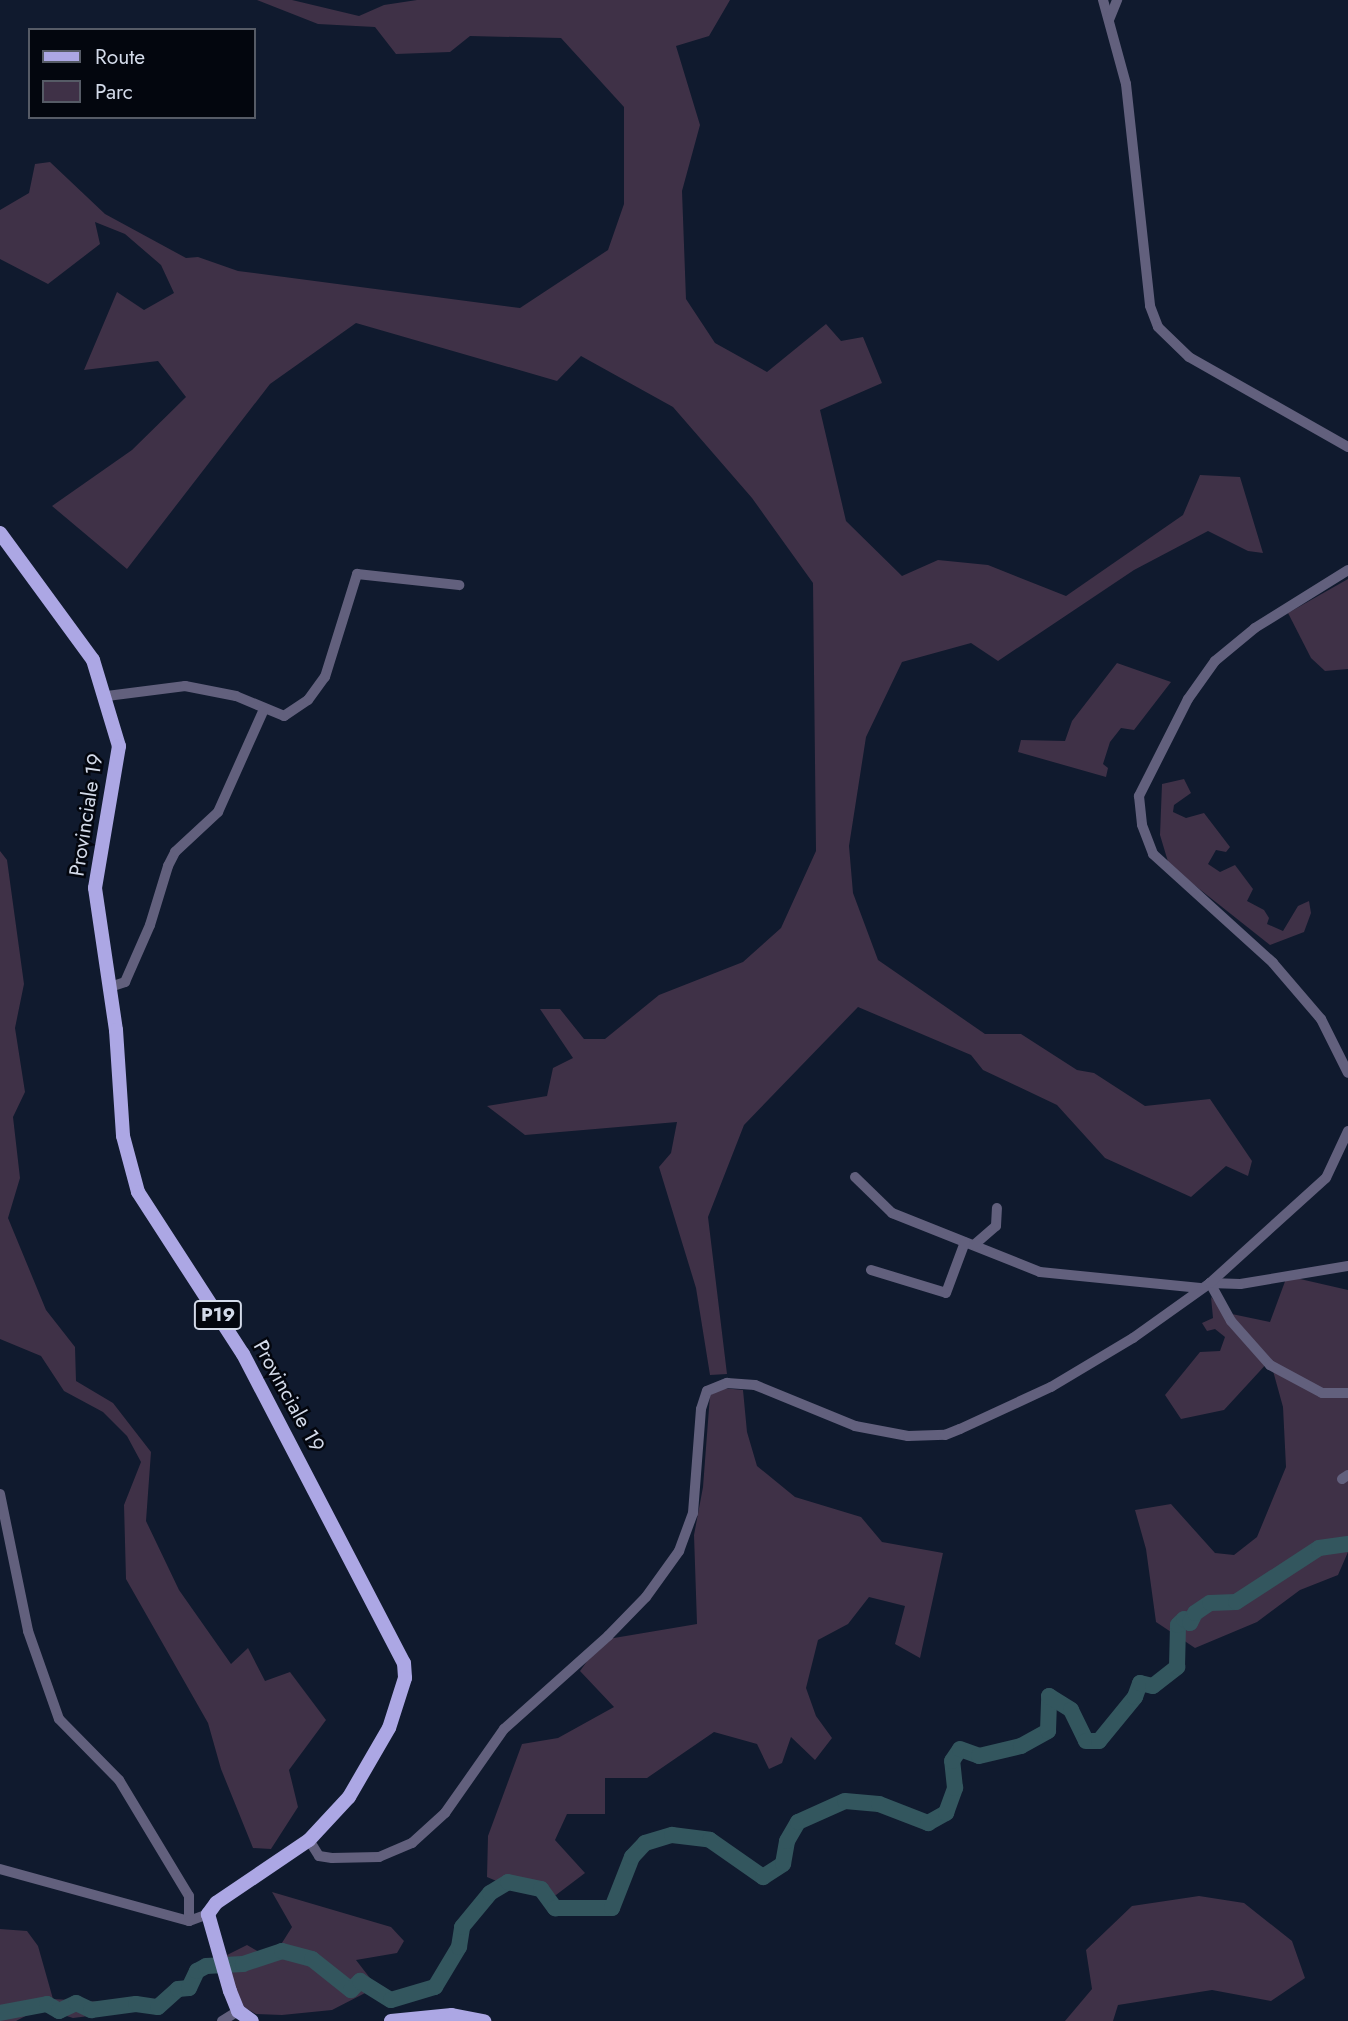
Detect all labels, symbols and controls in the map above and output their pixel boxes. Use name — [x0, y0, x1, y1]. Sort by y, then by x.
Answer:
legend — [28, 28, 256, 119]
text: Route — [95, 42, 145, 72]
text: Parc — [95, 77, 133, 107]
street label: Provinciale 19 — [64, 752, 108, 878]
road number: P19 — [194, 1300, 242, 1330]
street label: Provinciale 19 — [248, 1336, 330, 1456]

